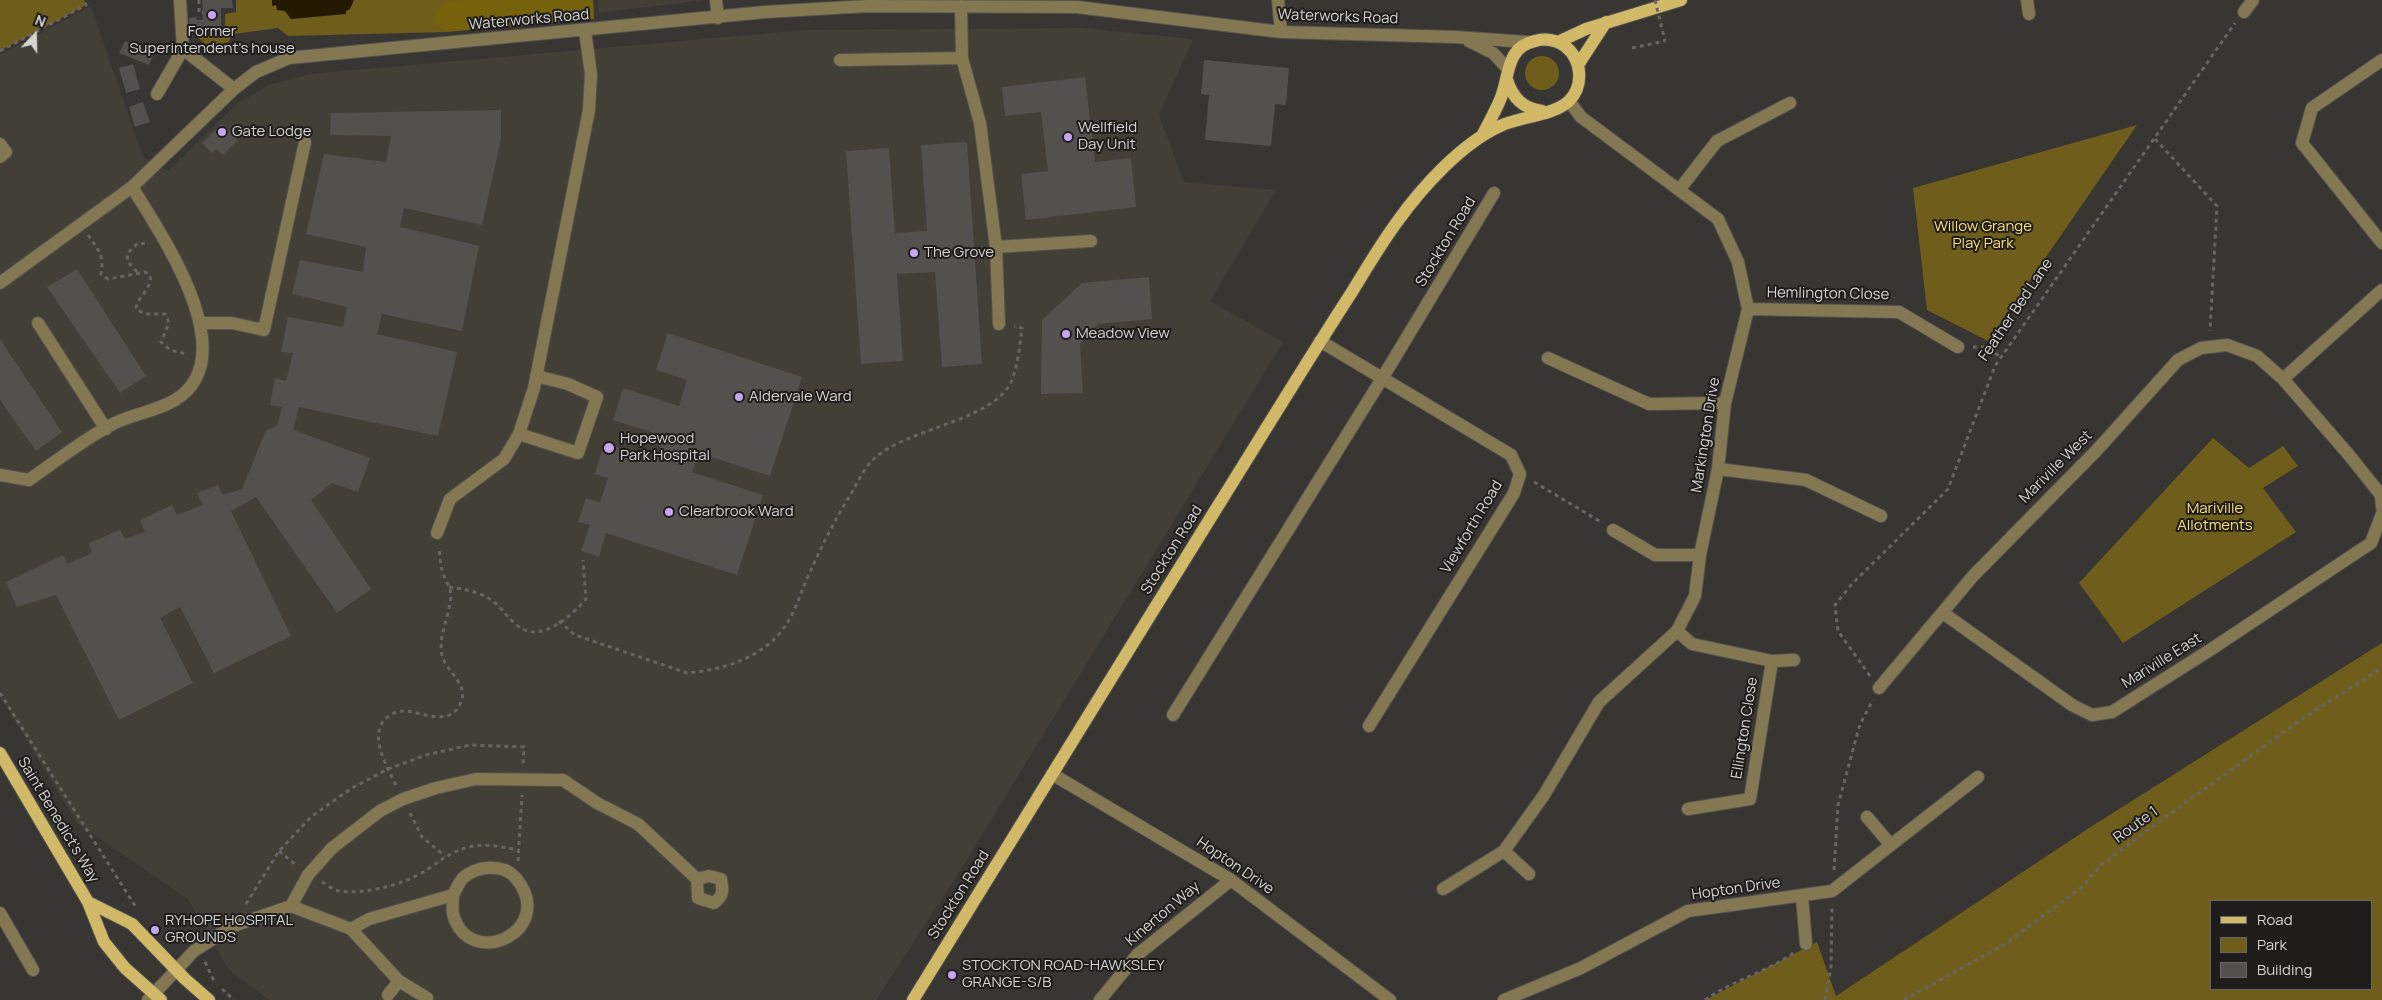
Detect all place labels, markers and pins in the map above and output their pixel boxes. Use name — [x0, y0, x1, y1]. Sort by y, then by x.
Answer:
marker: Former Superintendent's house — [206, 9, 218, 21]
place label: Former Superintendent's house — [129, 23, 295, 58]
place label: Wellfield Day Unit — [1078, 119, 1137, 154]
place label: Gate Lodge — [232, 123, 311, 141]
marker: Gate Lodge — [216, 126, 228, 138]
marker: Wellfield Day Unit — [1062, 131, 1074, 143]
place label: The Grove — [924, 244, 994, 262]
marker: The Grove — [908, 247, 920, 259]
place label: Meadow View — [1076, 325, 1170, 343]
marker: Meadow View — [1060, 328, 1072, 340]
place label: Aldervale Ward — [749, 388, 852, 406]
marker: Aldervale Ward — [733, 391, 745, 403]
place label: Hopewood Park Hospital — [620, 430, 710, 465]
marker: Hopewood Park Hospital — [602, 441, 616, 455]
place label: Clearbrook Ward — [679, 503, 794, 521]
marker: Clearbrook Ward — [663, 506, 675, 518]
place label: RYHOPE HOSPITAL GROUNDS — [165, 912, 293, 947]
marker: RYHOPE HOSPITAL GROUNDS — [149, 924, 161, 936]
place label: STOCKTON ROAD-HAWKSLEY GRANGE-S/B — [962, 957, 1165, 992]
marker: STOCKTON ROAD-HAWKSLEY GRANGE-S/B — [946, 969, 958, 981]

